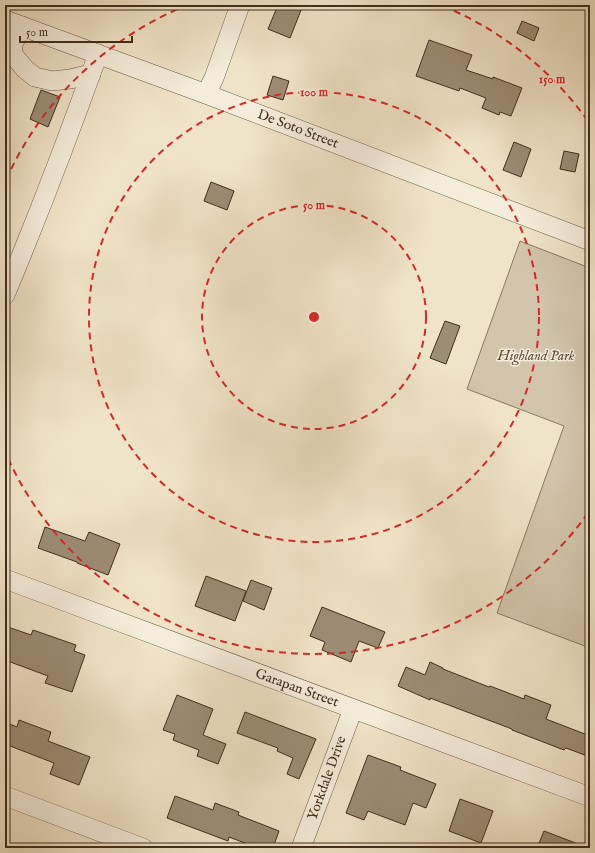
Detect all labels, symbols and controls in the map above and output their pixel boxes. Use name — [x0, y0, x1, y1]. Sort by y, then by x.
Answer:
scale bar — [20, 18, 132, 44]
text: 50 m — [26, 25, 48, 40]
text: 150 m — [539, 72, 566, 87]
text: 100 m — [300, 85, 329, 100]
street label: De Soto Street — [255, 105, 341, 153]
text: 50 m — [303, 198, 326, 213]
centre of rings — [307, 310, 321, 324]
park label: Highland Park — [497, 347, 575, 366]
street label: Garapan Street — [253, 665, 341, 711]
street label: Yorkdale Drive — [303, 733, 351, 822]

